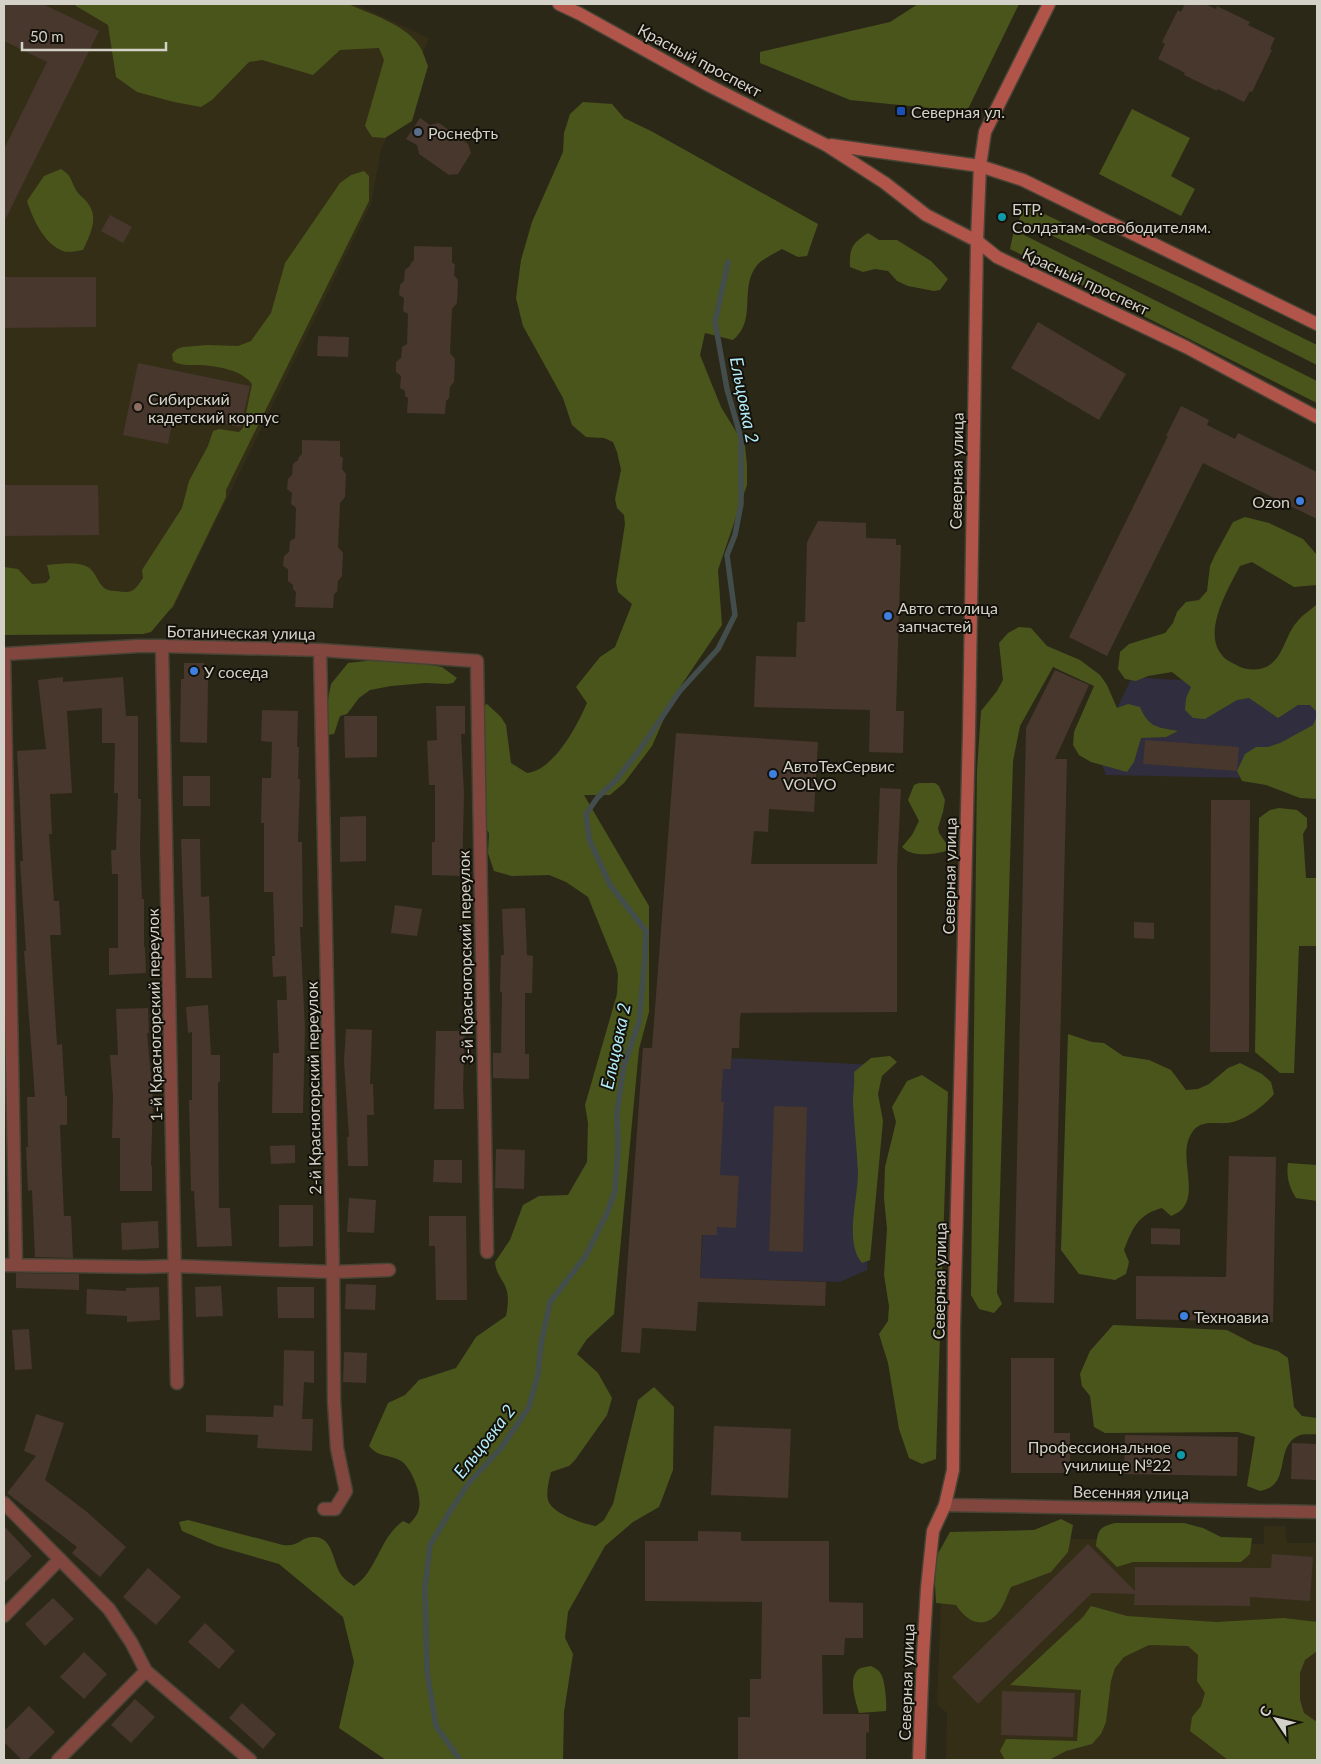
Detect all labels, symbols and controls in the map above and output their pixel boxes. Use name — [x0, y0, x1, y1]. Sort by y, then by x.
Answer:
street label: Красный проспект — [635, 19, 765, 101]
scale bar — [22, 20, 166, 52]
text: 50 m — [30, 27, 64, 45]
place label: Северная ул. — [911, 102, 1005, 121]
marker: Северная ул. — [895, 105, 907, 117]
place label: Роснефть — [428, 123, 498, 142]
marker: Роснефть — [412, 126, 424, 138]
place label: БТР. Солдатам-освободителям. — [1012, 199, 1211, 236]
marker: БТР. Солдатам-освободителям. — [996, 211, 1008, 223]
street label: Красный проспект — [1020, 243, 1152, 319]
water label: Ельцовка 2 — [726, 355, 764, 445]
place label: Сибирский кадетский корпус — [148, 389, 280, 426]
marker: Сибирский кадетский корпус — [132, 401, 144, 413]
street label: Северная улица — [945, 412, 967, 530]
place label: Ozon — [1252, 492, 1290, 511]
marker: Ozon — [1294, 495, 1306, 507]
place label: Авто столица запчастей — [898, 598, 998, 635]
marker: Авто столица запчастей — [882, 610, 894, 622]
street label: Ботаническая улица — [166, 621, 316, 643]
place label: У соседа — [204, 662, 268, 681]
marker: У соседа — [188, 665, 200, 677]
place label: АвтоТехСервис VOLVO — [783, 756, 895, 793]
marker: АвтоТехСервис VOLVO — [767, 768, 779, 780]
street label: Северная улица — [938, 817, 960, 935]
street label: 3-й Красногорский переулок — [454, 849, 476, 1064]
street label: 1-й Красногорский переулок — [143, 907, 165, 1122]
street label: 2-й Красногорский переулок — [302, 980, 324, 1195]
water label: Ельцовка 2 — [595, 1001, 635, 1091]
street label: Северная улица — [928, 1222, 950, 1340]
place label: Техноавиа — [1194, 1307, 1269, 1326]
marker: Техноавиа — [1178, 1310, 1190, 1322]
water label: Ельцовка 2 — [448, 1400, 520, 1482]
place label: Профессиональное училище №22 — [1028, 1437, 1171, 1474]
marker: Профессиональное училище №22 — [1175, 1449, 1187, 1461]
street label: Весенняя улица — [1073, 1481, 1189, 1503]
street label: Северная улица — [894, 1623, 918, 1741]
north arrow — [1251, 1694, 1301, 1744]
text: С — [1255, 1702, 1275, 1720]

